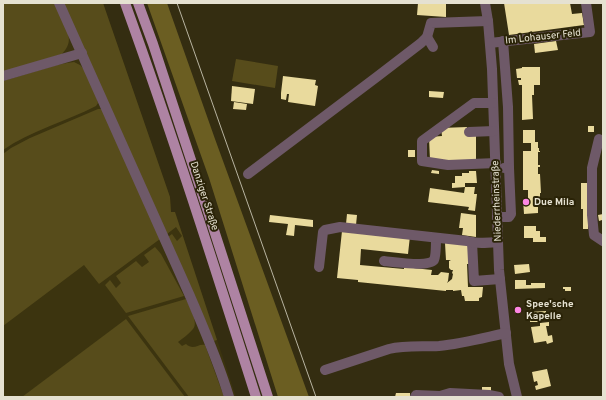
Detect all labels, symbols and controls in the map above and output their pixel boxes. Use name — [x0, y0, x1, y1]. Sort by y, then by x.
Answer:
street label: Im Lohauser Feld — [504, 27, 582, 47]
street label: Danziger Straße — [187, 160, 221, 232]
street label: Niederrheinstraße — [489, 160, 505, 242]
place label: Due Mila — [534, 196, 574, 209]
marker: Due Mila — [521, 197, 531, 207]
place label: Spee'sche Kapelle — [526, 298, 574, 323]
marker: Spee'sche Kapelle — [513, 305, 523, 315]

